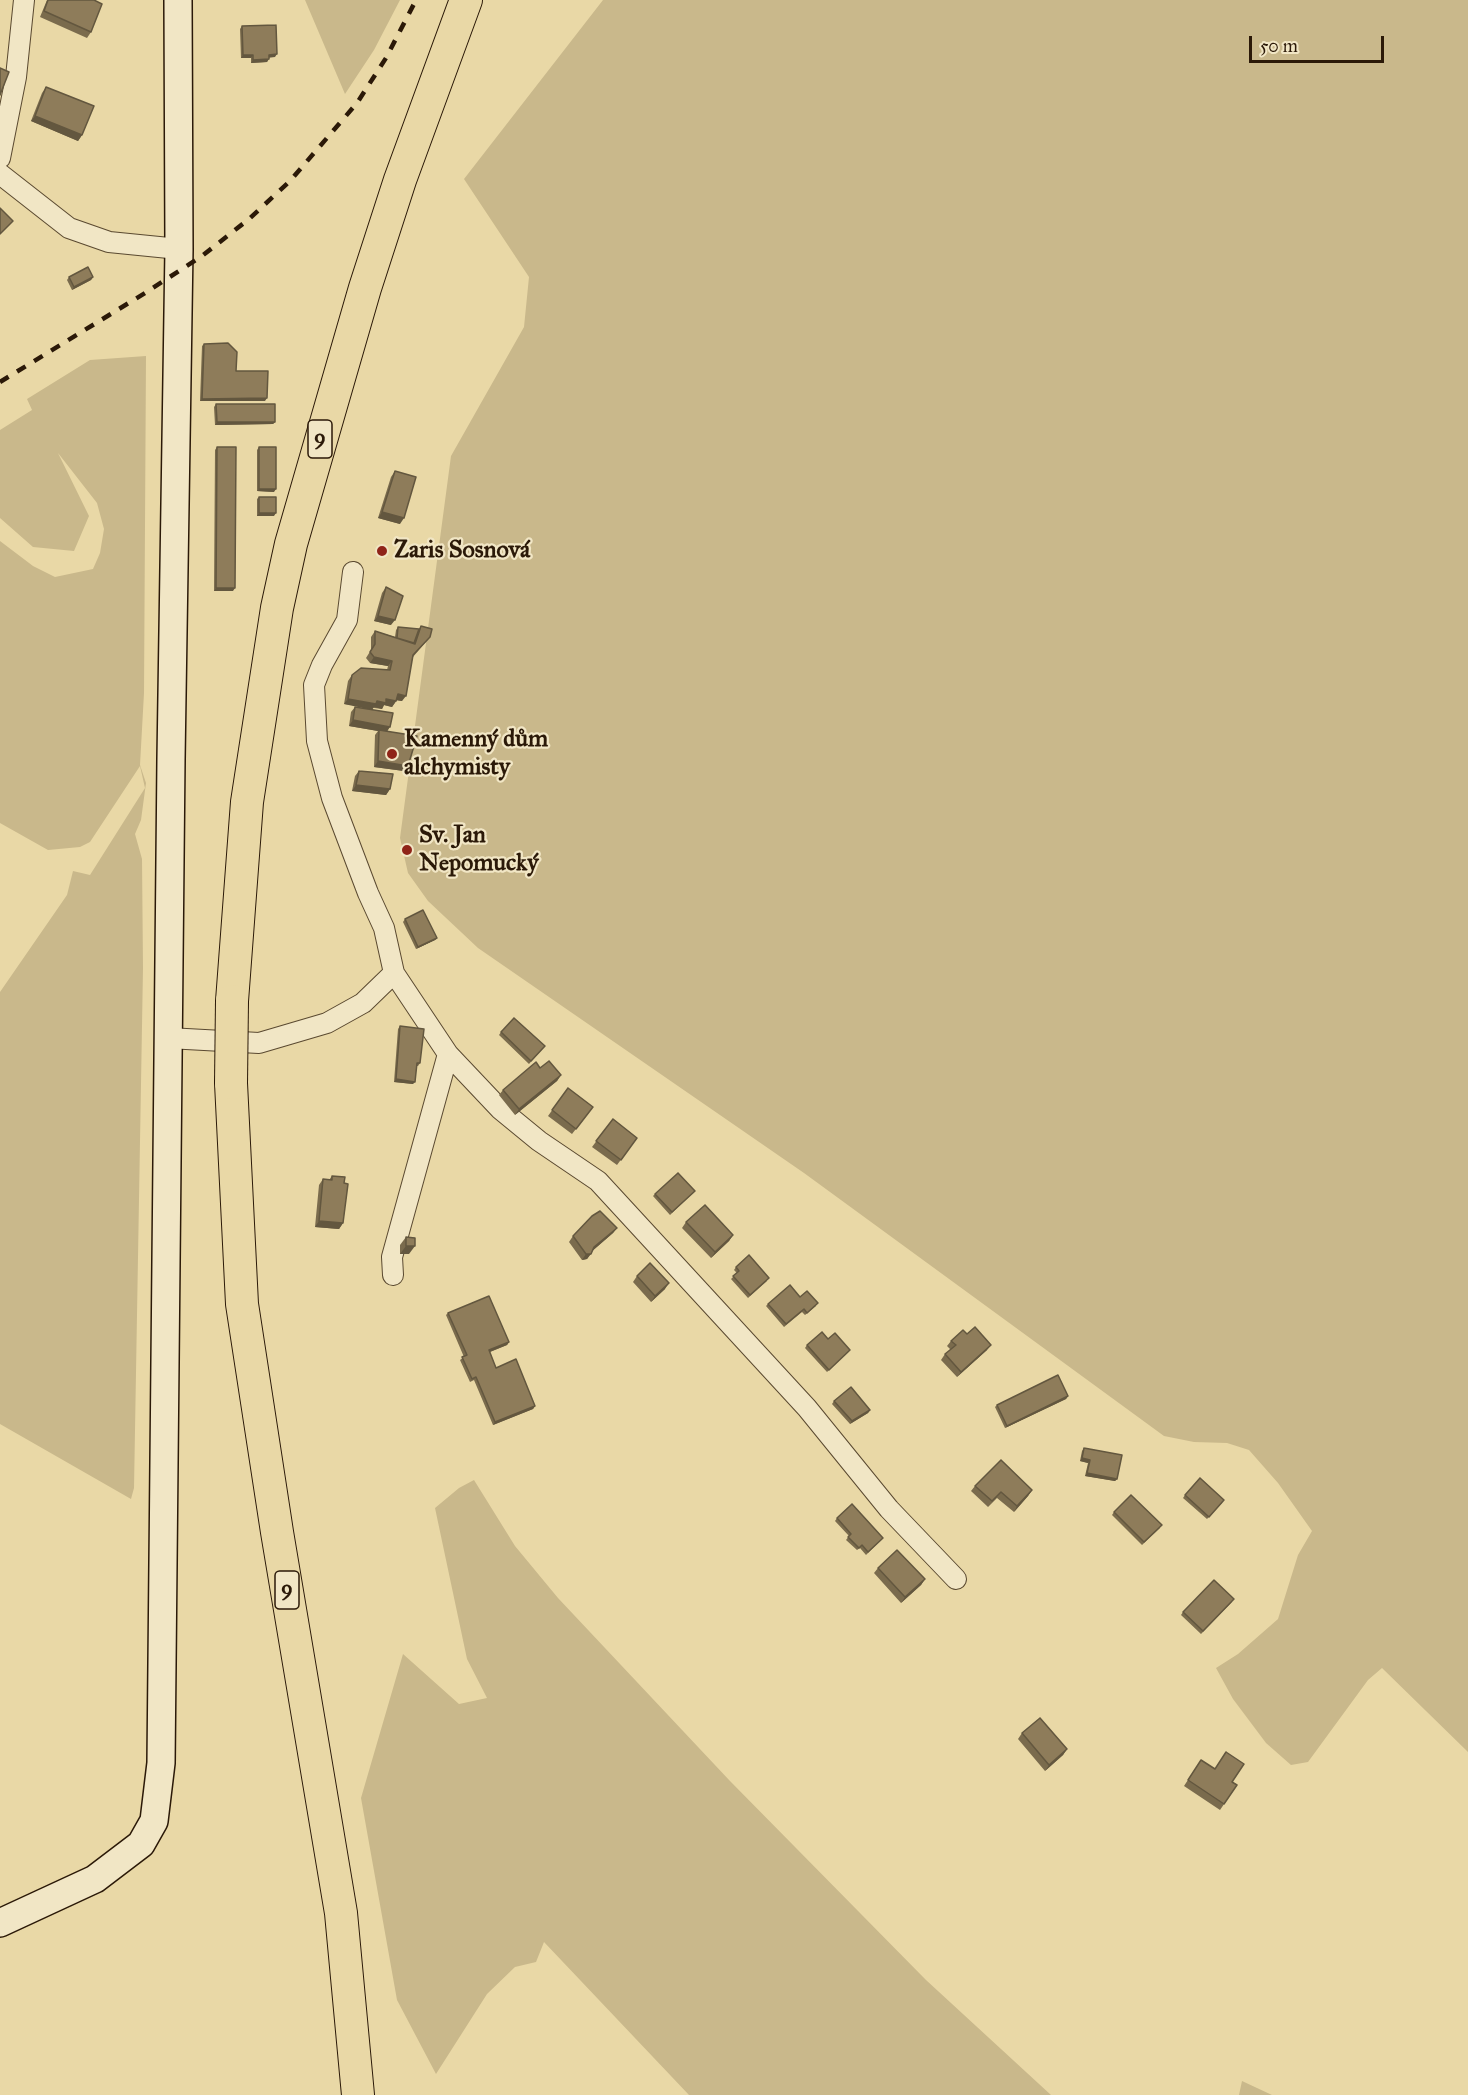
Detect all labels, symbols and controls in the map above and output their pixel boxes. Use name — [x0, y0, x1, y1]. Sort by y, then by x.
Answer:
scale bar — [1252, 24, 1387, 62]
text: 50 m — [1260, 35, 1298, 57]
road number: 9 — [308, 420, 332, 458]
place label: Zaris Sosnová — [394, 537, 530, 565]
marker: Zaris Sosnová — [375, 544, 389, 558]
place label: Kamenný dům alchymisty — [404, 726, 548, 782]
marker: Kamenný dům alchymisty — [385, 747, 399, 761]
place label: Sv. Jan Nepomucký — [419, 822, 538, 878]
marker: Sv. Jan Nepomucký — [400, 843, 414, 857]
road number: 9 — [275, 1571, 299, 1609]

